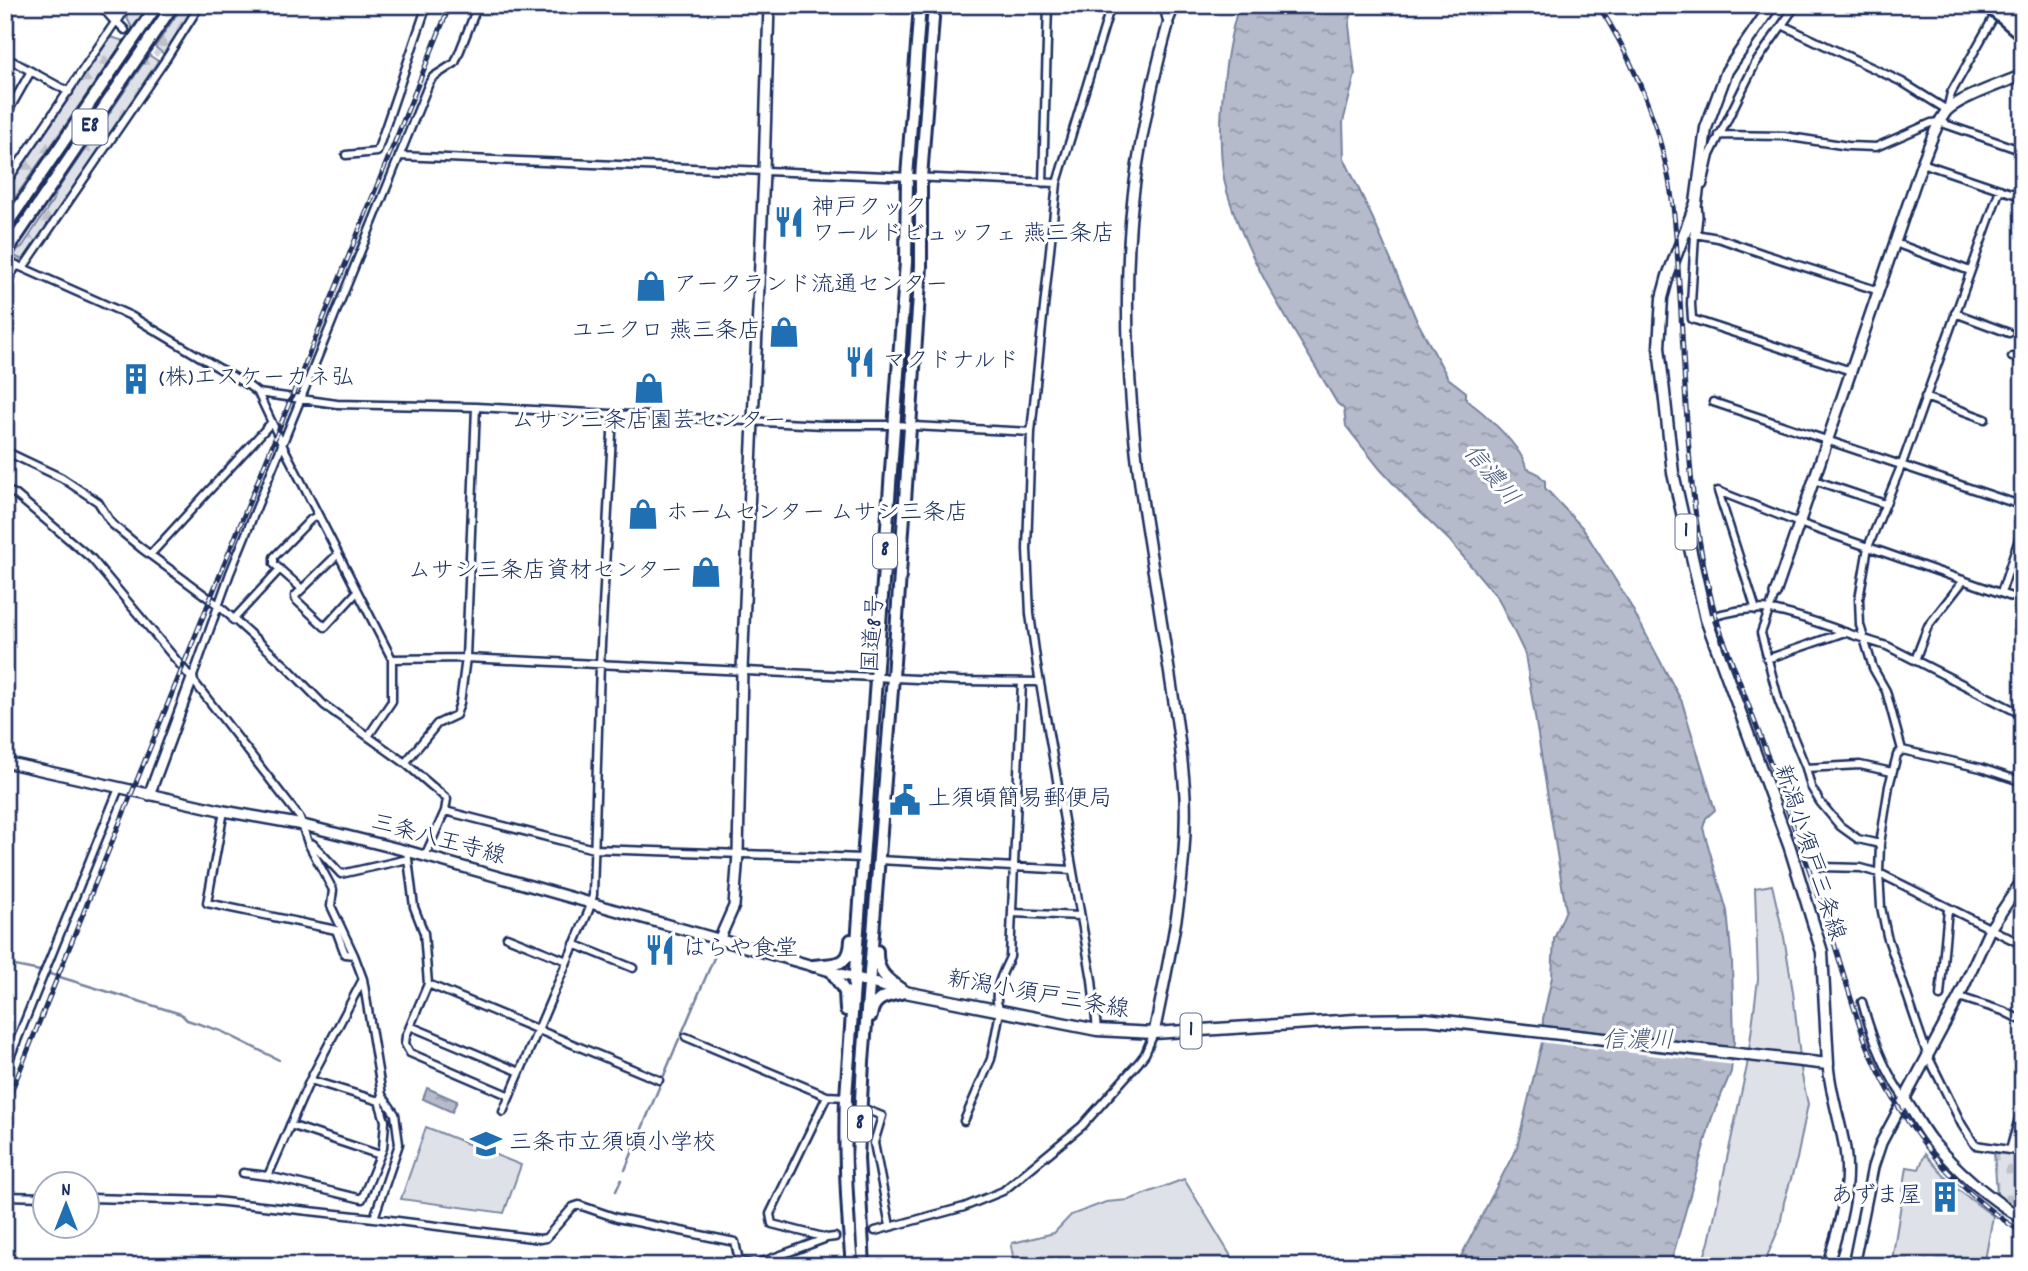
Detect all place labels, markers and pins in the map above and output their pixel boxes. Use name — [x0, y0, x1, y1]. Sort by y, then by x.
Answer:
place label: 神戸クック ワールドビュッフェ 燕三条店 — [812, 193, 1115, 252]
restaurant icon: 神戸クック ワールドビュッフェ 燕三条店 — [772, 205, 806, 239]
shop icon: アークランド流通センター — [634, 269, 668, 303]
place label: アークランド流通センター — [674, 270, 948, 303]
shop icon: ユニクロ 燕三条店 — [767, 315, 801, 349]
place label: ユニクロ 燕三条店 — [571, 316, 761, 349]
restaurant icon: マクドナルド — [843, 345, 877, 379]
place label: マクドナルド — [883, 346, 1019, 379]
building icon: (株)エスケーカネ弘 — [119, 362, 153, 396]
place label: (株)エスケーカネ弘 — [159, 363, 354, 396]
shop icon: ムサシ三条店園芸センター — [632, 371, 666, 405]
place label: ムサシ三条店園芸センター — [511, 406, 787, 439]
shop icon: ホームセンター ムサシ三条店 — [626, 497, 660, 531]
place label: ホームセンター ムサシ三条店 — [666, 498, 968, 531]
shop icon: ムサシ三条店資材センター — [689, 555, 723, 589]
place label: ムサシ三条店資材センター — [408, 556, 683, 589]
public building icon: 上須頃簡易郵便局 — [888, 783, 922, 817]
place label: 上須頃簡易郵便局 — [928, 784, 1112, 817]
restaurant icon: はらや食堂 — [643, 933, 677, 967]
place label: はらや食堂 — [683, 934, 798, 967]
school or university icon: 三条市立須頃小学校 — [469, 1127, 503, 1161]
place label: 三条市立須頃小学校 — [509, 1128, 716, 1161]
building icon: あずま屋 — [1928, 1180, 1962, 1214]
place label: あずま屋 — [1830, 1181, 1922, 1214]

